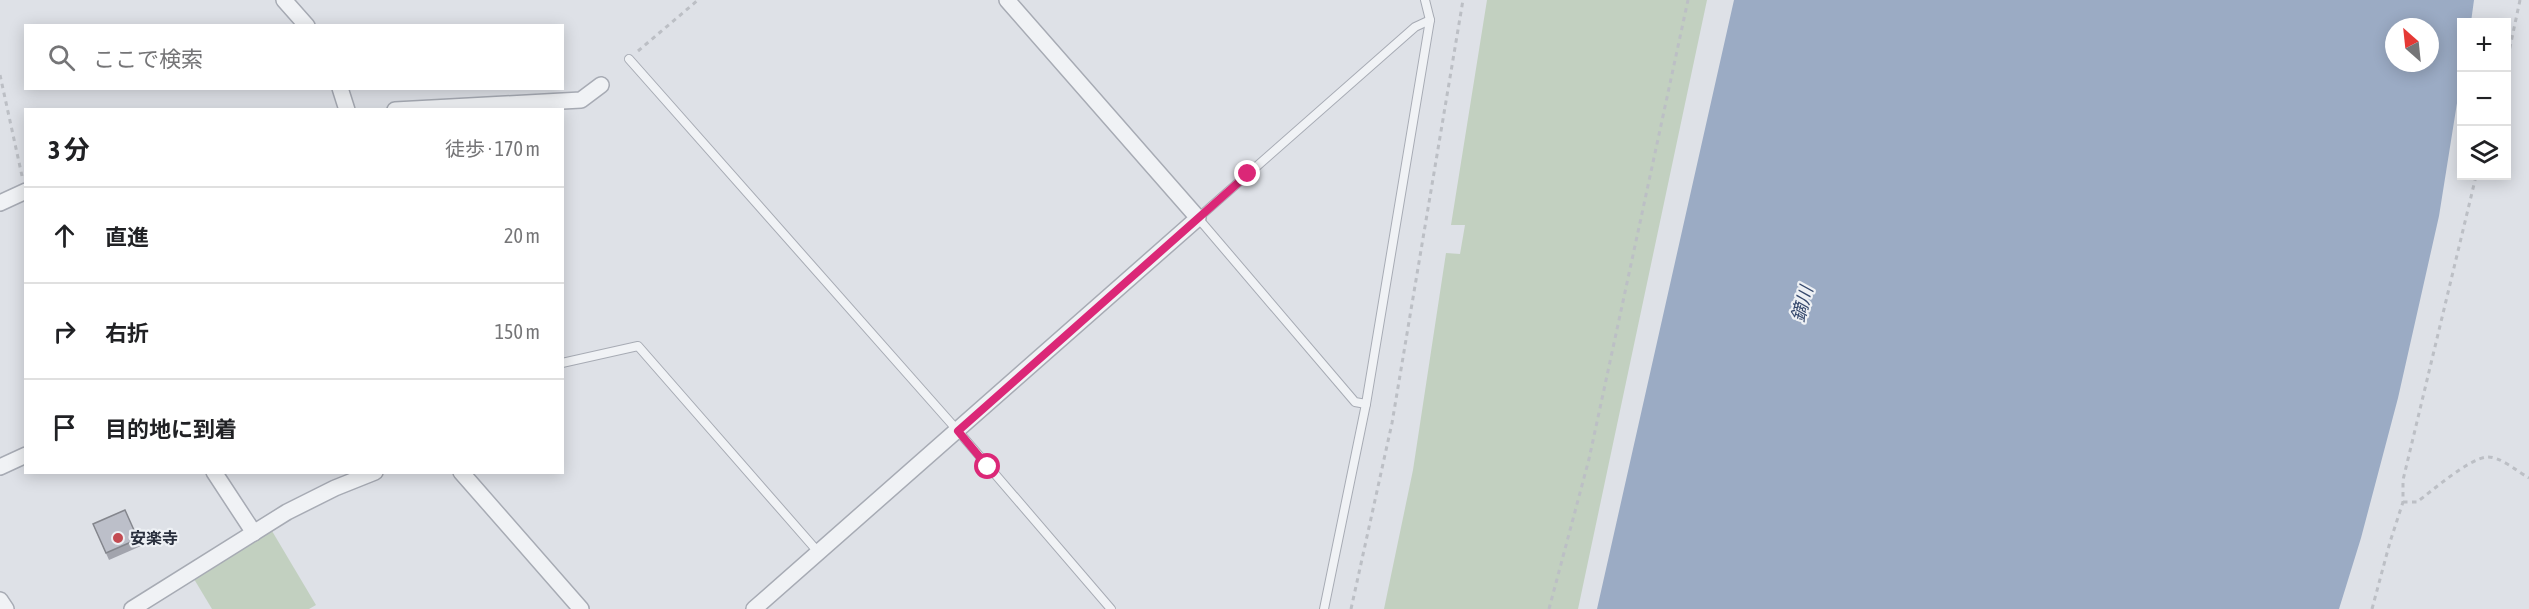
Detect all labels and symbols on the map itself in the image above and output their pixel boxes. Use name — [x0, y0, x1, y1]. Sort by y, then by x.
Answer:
north arrow — [2385, 18, 2439, 72]
route end — [1234, 160, 1260, 186]
water label: 鏑川 — [1787, 282, 1817, 324]
route start — [974, 453, 1000, 479]
place label: 安楽寺 — [130, 529, 178, 547]
marker: 安楽寺 — [111, 531, 125, 545]

